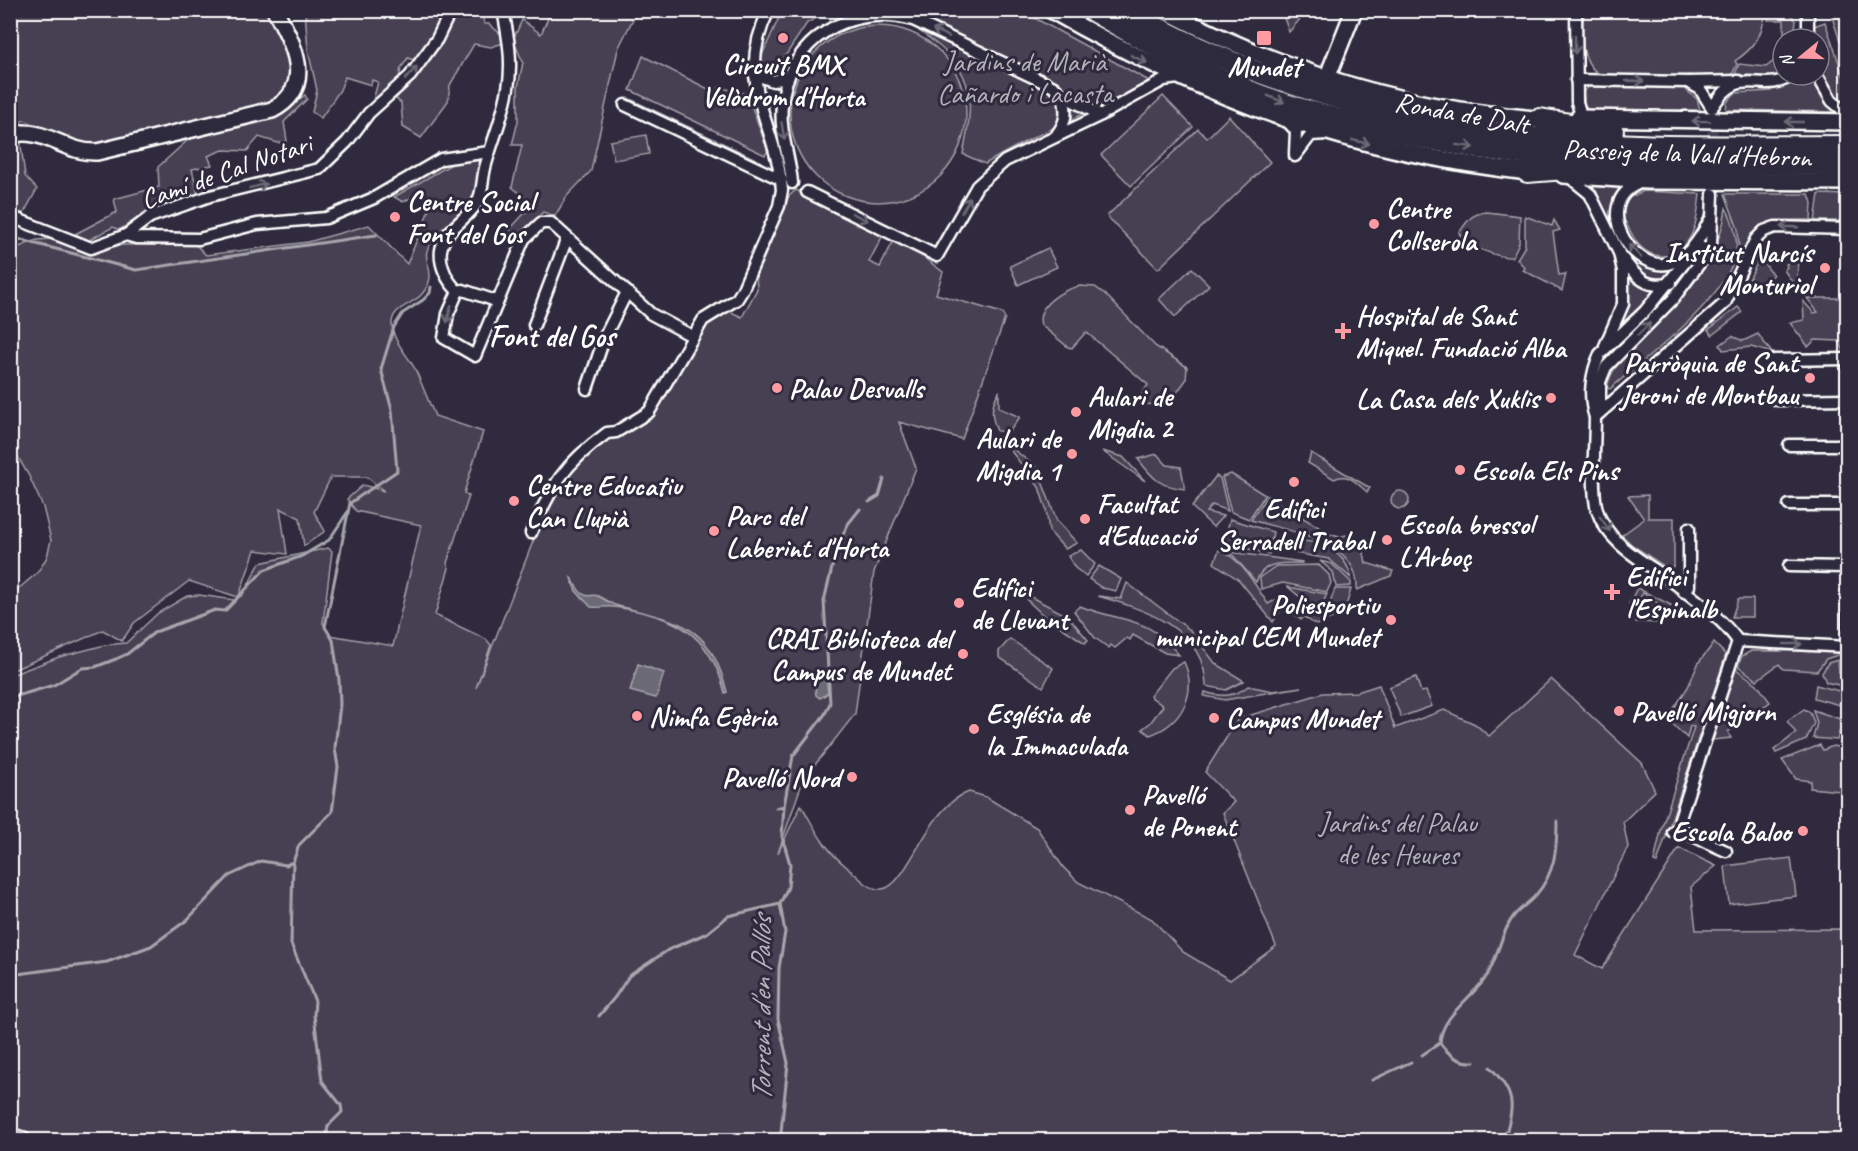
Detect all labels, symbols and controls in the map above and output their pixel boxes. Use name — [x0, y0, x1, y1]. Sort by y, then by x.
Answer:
one-way arrow — [932, 26, 950, 38]
north arrow — [1771, 27, 1831, 87]
marker: Mundet — [1255, 29, 1273, 47]
marker: Circuit BMX Velòdrom d'Horta — [776, 31, 790, 45]
one-way arrow — [1569, 35, 1581, 55]
park label: Jardins de Marià Cañardo i Lacasta — [937, 44, 1115, 111]
place label: Circuit BMX Velòdrom d'Horta — [701, 47, 867, 114]
place label: Mundet — [1227, 49, 1305, 84]
text: N — [1776, 51, 1799, 69]
one-way arrow — [1130, 54, 1148, 66]
one-way arrow — [404, 66, 418, 81]
one-way arrow — [1624, 75, 1644, 87]
street label: Ronda de Dalt — [1392, 84, 1534, 142]
one-way arrow — [1266, 94, 1284, 105]
one-way arrow — [1691, 116, 1711, 127]
one-way arrow — [1785, 116, 1805, 128]
one-way arrow — [778, 121, 789, 140]
street label: Camí de Cal Notari — [136, 124, 320, 217]
street label: Passeig de la Vall d'Hebron — [1562, 131, 1813, 175]
one-way arrow — [1351, 137, 1370, 149]
one-way arrow — [1454, 140, 1474, 151]
one-way arrow — [248, 179, 267, 191]
place label: Centre Social Font del Gos — [407, 184, 539, 251]
place label: Centre Collserola — [1386, 191, 1479, 258]
one-way arrow — [960, 197, 972, 214]
marker: Centre Social Font del Gos — [388, 210, 402, 224]
one-way arrow — [851, 211, 869, 223]
marker: Centre Collserola — [1367, 217, 1381, 231]
one-way arrow — [1780, 222, 1800, 233]
place label: Institut Narcís Monturiol — [1664, 235, 1819, 302]
one-way arrow — [1628, 244, 1642, 259]
marker: Institut Narcís Monturiol — [1818, 261, 1832, 275]
place label: Hospital de Sant Miquel. Fundació Alba — [1356, 298, 1568, 365]
one-way arrow — [442, 304, 454, 323]
district label: Font del Gos — [489, 317, 619, 355]
one-way arrow — [1637, 321, 1652, 336]
marker: Hospital de Sant Miquel. Fundació Alba — [1334, 322, 1352, 340]
place label: Parròquia de Sant Jeroni de Montbau — [1618, 345, 1801, 412]
place label: Palau Desvalls — [789, 371, 926, 406]
marker: Parròquia de Sant Jeroni de Montbau — [1803, 371, 1817, 385]
place label: Aulari de Migdia 2 — [1088, 379, 1175, 446]
marker: Palau Desvalls — [770, 381, 784, 395]
place label: La Casa dels Xuklis — [1356, 381, 1542, 416]
marker: La Casa dels Xuklis — [1544, 391, 1558, 405]
marker: Aulari de Migdia 2 — [1069, 405, 1083, 419]
place label: Aulari de Migdia 1 — [976, 421, 1063, 488]
marker: Aulari de Migdia 1 — [1065, 447, 1079, 461]
place label: Escola Els Pins — [1472, 453, 1621, 488]
marker: Escola Els Pins — [1453, 463, 1467, 477]
place label: Centre Educatiu Can Llupià — [526, 468, 684, 535]
marker: Edifici Serradell Trabal — [1287, 475, 1301, 489]
place label: Facultat d'Educació — [1097, 486, 1200, 553]
place label: Edifici Serradell Trabal — [1217, 491, 1376, 558]
marker: Centre Educatiu Can Llupià — [507, 494, 521, 508]
place label: Parc del Laberint d'Horta — [726, 498, 891, 565]
place label: Escola bressol L'Arboç — [1399, 507, 1539, 574]
marker: Facultat d'Educació — [1078, 512, 1092, 526]
one-way arrow — [1599, 515, 1611, 532]
marker: Parc del Laberint d'Horta — [707, 524, 721, 538]
marker: Escola bressol L'Arboç — [1380, 533, 1394, 547]
place label: Edifici l'Espinalb — [1626, 559, 1718, 626]
place label: Edifici de Llevant — [971, 570, 1072, 637]
marker: Edifici l'Espinalb — [1603, 583, 1621, 601]
place label: Poliesportiu municipal CEM Mundet — [1155, 587, 1384, 654]
marker: Edifici de Llevant — [952, 596, 966, 610]
marker: Poliesportiu municipal CEM Mundet — [1384, 613, 1398, 627]
place label: CRAI Biblioteca del Campus de Mundet — [766, 621, 956, 688]
one-way arrow — [1782, 638, 1802, 650]
marker: CRAI Biblioteca del Campus de Mundet — [956, 647, 970, 661]
place label: Pavelló Migjorn — [1631, 694, 1777, 729]
place label: Església de la Immaculada — [986, 696, 1130, 763]
place label: Nimfa Egèria — [649, 699, 779, 734]
place label: Campus Mundet — [1226, 701, 1384, 736]
marker: Pavelló Migjorn — [1612, 704, 1626, 718]
marker: Nimfa Egèria — [630, 709, 644, 723]
marker: Campus Mundet — [1207, 711, 1221, 725]
marker: Església de la Immaculada — [967, 722, 981, 736]
place label: Pavelló Nord — [722, 760, 845, 795]
marker: Pavelló Nord — [845, 770, 859, 784]
place label: Pavelló de Ponent — [1142, 777, 1239, 844]
marker: Pavelló de Ponent — [1123, 803, 1137, 817]
park label: Jardins del Palau de les Heures — [1317, 805, 1479, 872]
place label: Escola Baloo — [1671, 814, 1794, 849]
marker: Escola Baloo — [1796, 824, 1810, 838]
water label: Torrent d'en Pallós — [742, 911, 780, 1101]

